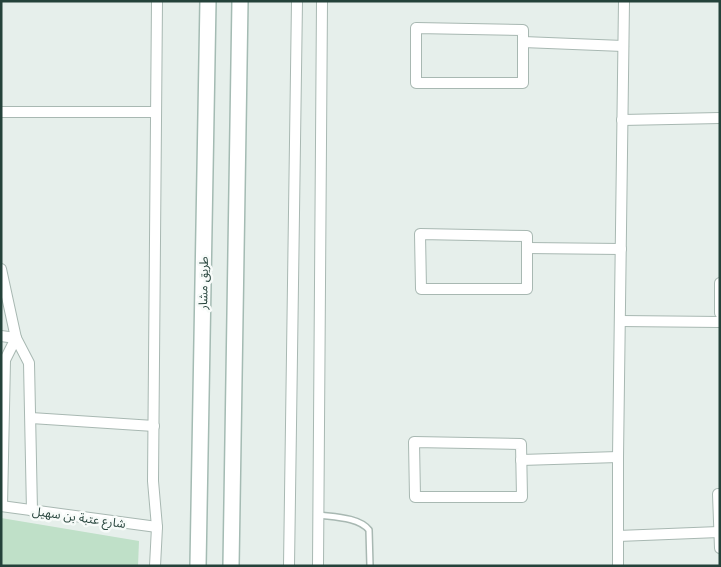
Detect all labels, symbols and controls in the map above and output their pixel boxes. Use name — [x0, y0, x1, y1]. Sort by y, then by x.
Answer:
street label: طريق مشار — [195, 256, 212, 311]
street label: شارع عتبة بن سهيل — [31, 503, 127, 533]

